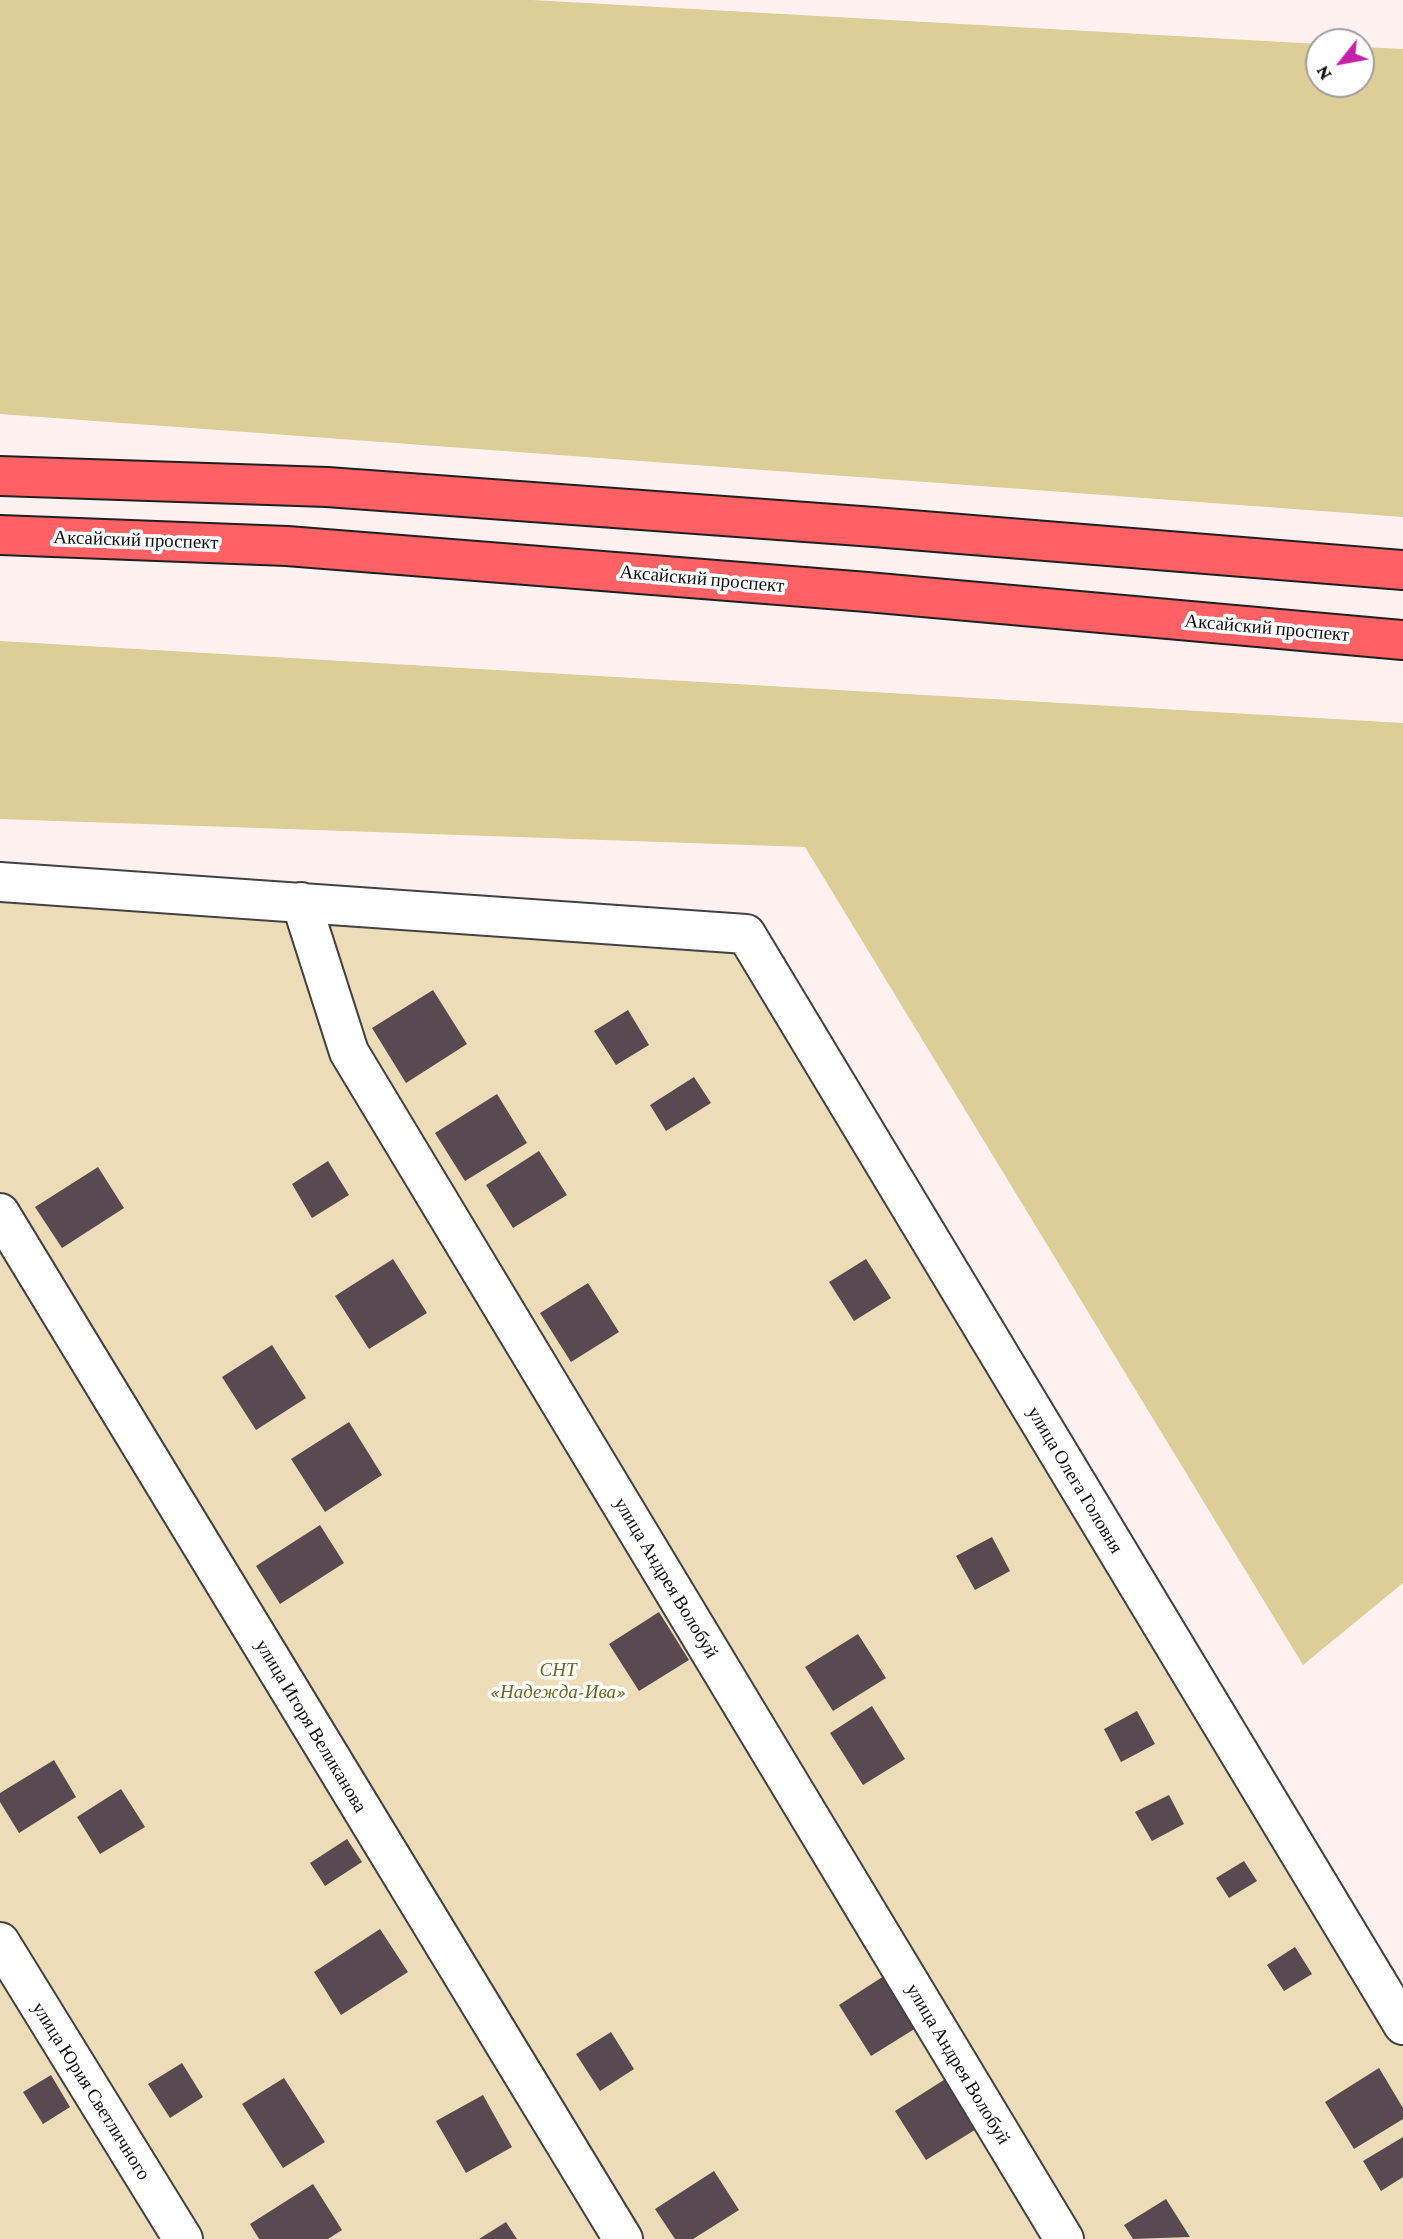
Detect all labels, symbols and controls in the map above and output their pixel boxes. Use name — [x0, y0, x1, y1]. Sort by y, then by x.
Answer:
north arrow — [1305, 28, 1375, 98]
text: N — [1311, 62, 1336, 84]
street label: Аксайский проспект — [53, 526, 219, 554]
street label: Аксайский проспект — [619, 560, 785, 598]
street label: Аксайский проспект — [1184, 609, 1350, 647]
street label: улица Олега Головня — [1022, 1402, 1128, 1558]
street label: улица Андрея Волобуй — [609, 1493, 723, 1663]
street label: улица Игоря Великанова — [250, 1635, 372, 1817]
park label: СНТ «Надежда-Ива» — [490, 1659, 626, 1703]
street label: улица Андрея Волобуй — [901, 1979, 1015, 2149]
street label: улица Юрия Светличного — [27, 1998, 155, 2184]

